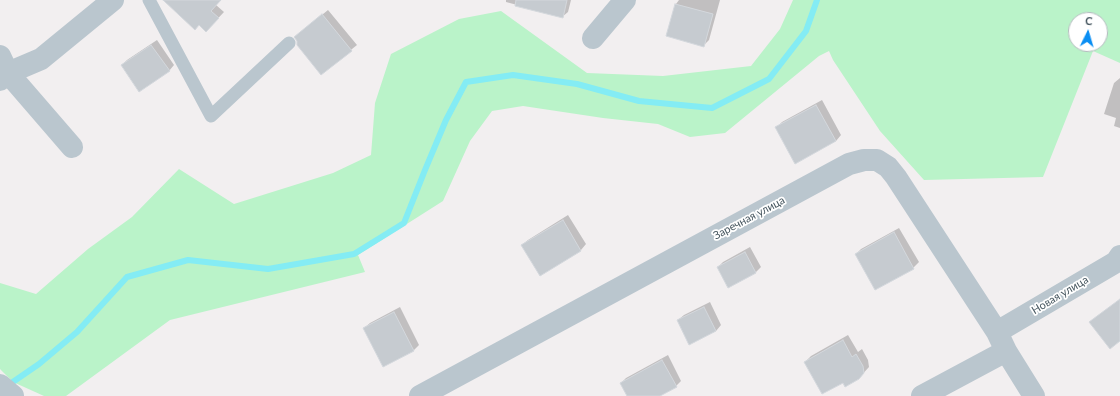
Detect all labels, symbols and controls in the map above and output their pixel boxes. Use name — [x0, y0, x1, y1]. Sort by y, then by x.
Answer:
north arrow — [1068, 12, 1108, 52]
text: С — [1085, 14, 1093, 27]
street label: Заречная улица — [711, 194, 787, 242]
street label: Новая улица — [1029, 273, 1091, 317]

